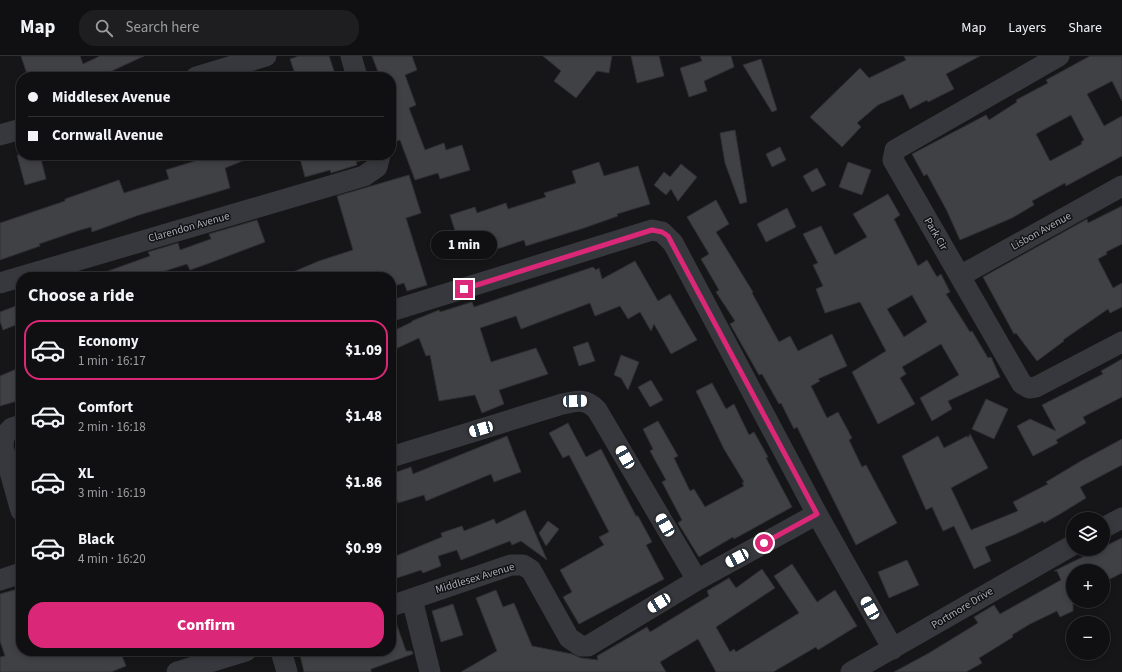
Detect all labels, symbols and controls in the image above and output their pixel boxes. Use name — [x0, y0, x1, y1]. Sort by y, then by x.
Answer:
search box — [79, 10, 359, 46]
text: Map — [20, 14, 55, 41]
icon: search — [93, 17, 115, 39]
text: Search here — [125, 17, 199, 38]
text: Map — [961, 18, 986, 38]
text: Layers — [1008, 18, 1046, 38]
text: Share — [1068, 18, 1102, 38]
text: Middlesex Avenue — [52, 87, 170, 108]
text: Cornwall Avenue — [52, 125, 163, 146]
street label: Clarendon Avenue — [147, 208, 232, 246]
street label: Lisbon Avenue — [1008, 208, 1074, 254]
street label: Park Cir — [921, 215, 951, 253]
callout: 1 min — [431, 231, 497, 259]
text: 1 min — [448, 236, 480, 254]
route end — [455, 280, 473, 298]
text: Choose a ride — [28, 283, 134, 308]
text: Economy — [78, 331, 139, 352]
icon: car — [30, 332, 66, 368]
text: $1.09 — [345, 340, 382, 361]
text: 1 min · 16:17 — [78, 352, 146, 370]
car — [563, 395, 587, 407]
text: Comfort — [78, 397, 133, 418]
icon: car — [30, 398, 66, 434]
text: $1.48 — [345, 406, 382, 427]
text: 2 min · 16:18 — [78, 418, 146, 436]
car — [468, 420, 494, 438]
car — [614, 444, 636, 470]
text: XL — [78, 463, 94, 484]
icon: car — [30, 464, 66, 500]
text: $1.86 — [345, 472, 382, 493]
text: 3 min · 16:19 — [78, 484, 146, 502]
car — [654, 512, 676, 538]
map controls — [1066, 512, 1110, 660]
button: layers — [1066, 512, 1110, 556]
text: Black — [78, 529, 115, 550]
icon: car — [30, 530, 66, 566]
route start — [755, 534, 773, 552]
text: $0.99 — [345, 538, 382, 559]
car — [724, 547, 750, 569]
text: 4 min · 16:20 — [78, 550, 146, 568]
street label: Middlesex Avenue — [434, 559, 517, 597]
button: + — [1066, 564, 1110, 608]
street label: Portmore Drive — [928, 583, 996, 632]
car — [646, 592, 672, 614]
car — [859, 595, 881, 621]
button: Confirm — [28, 602, 384, 648]
button: − — [1066, 616, 1110, 660]

